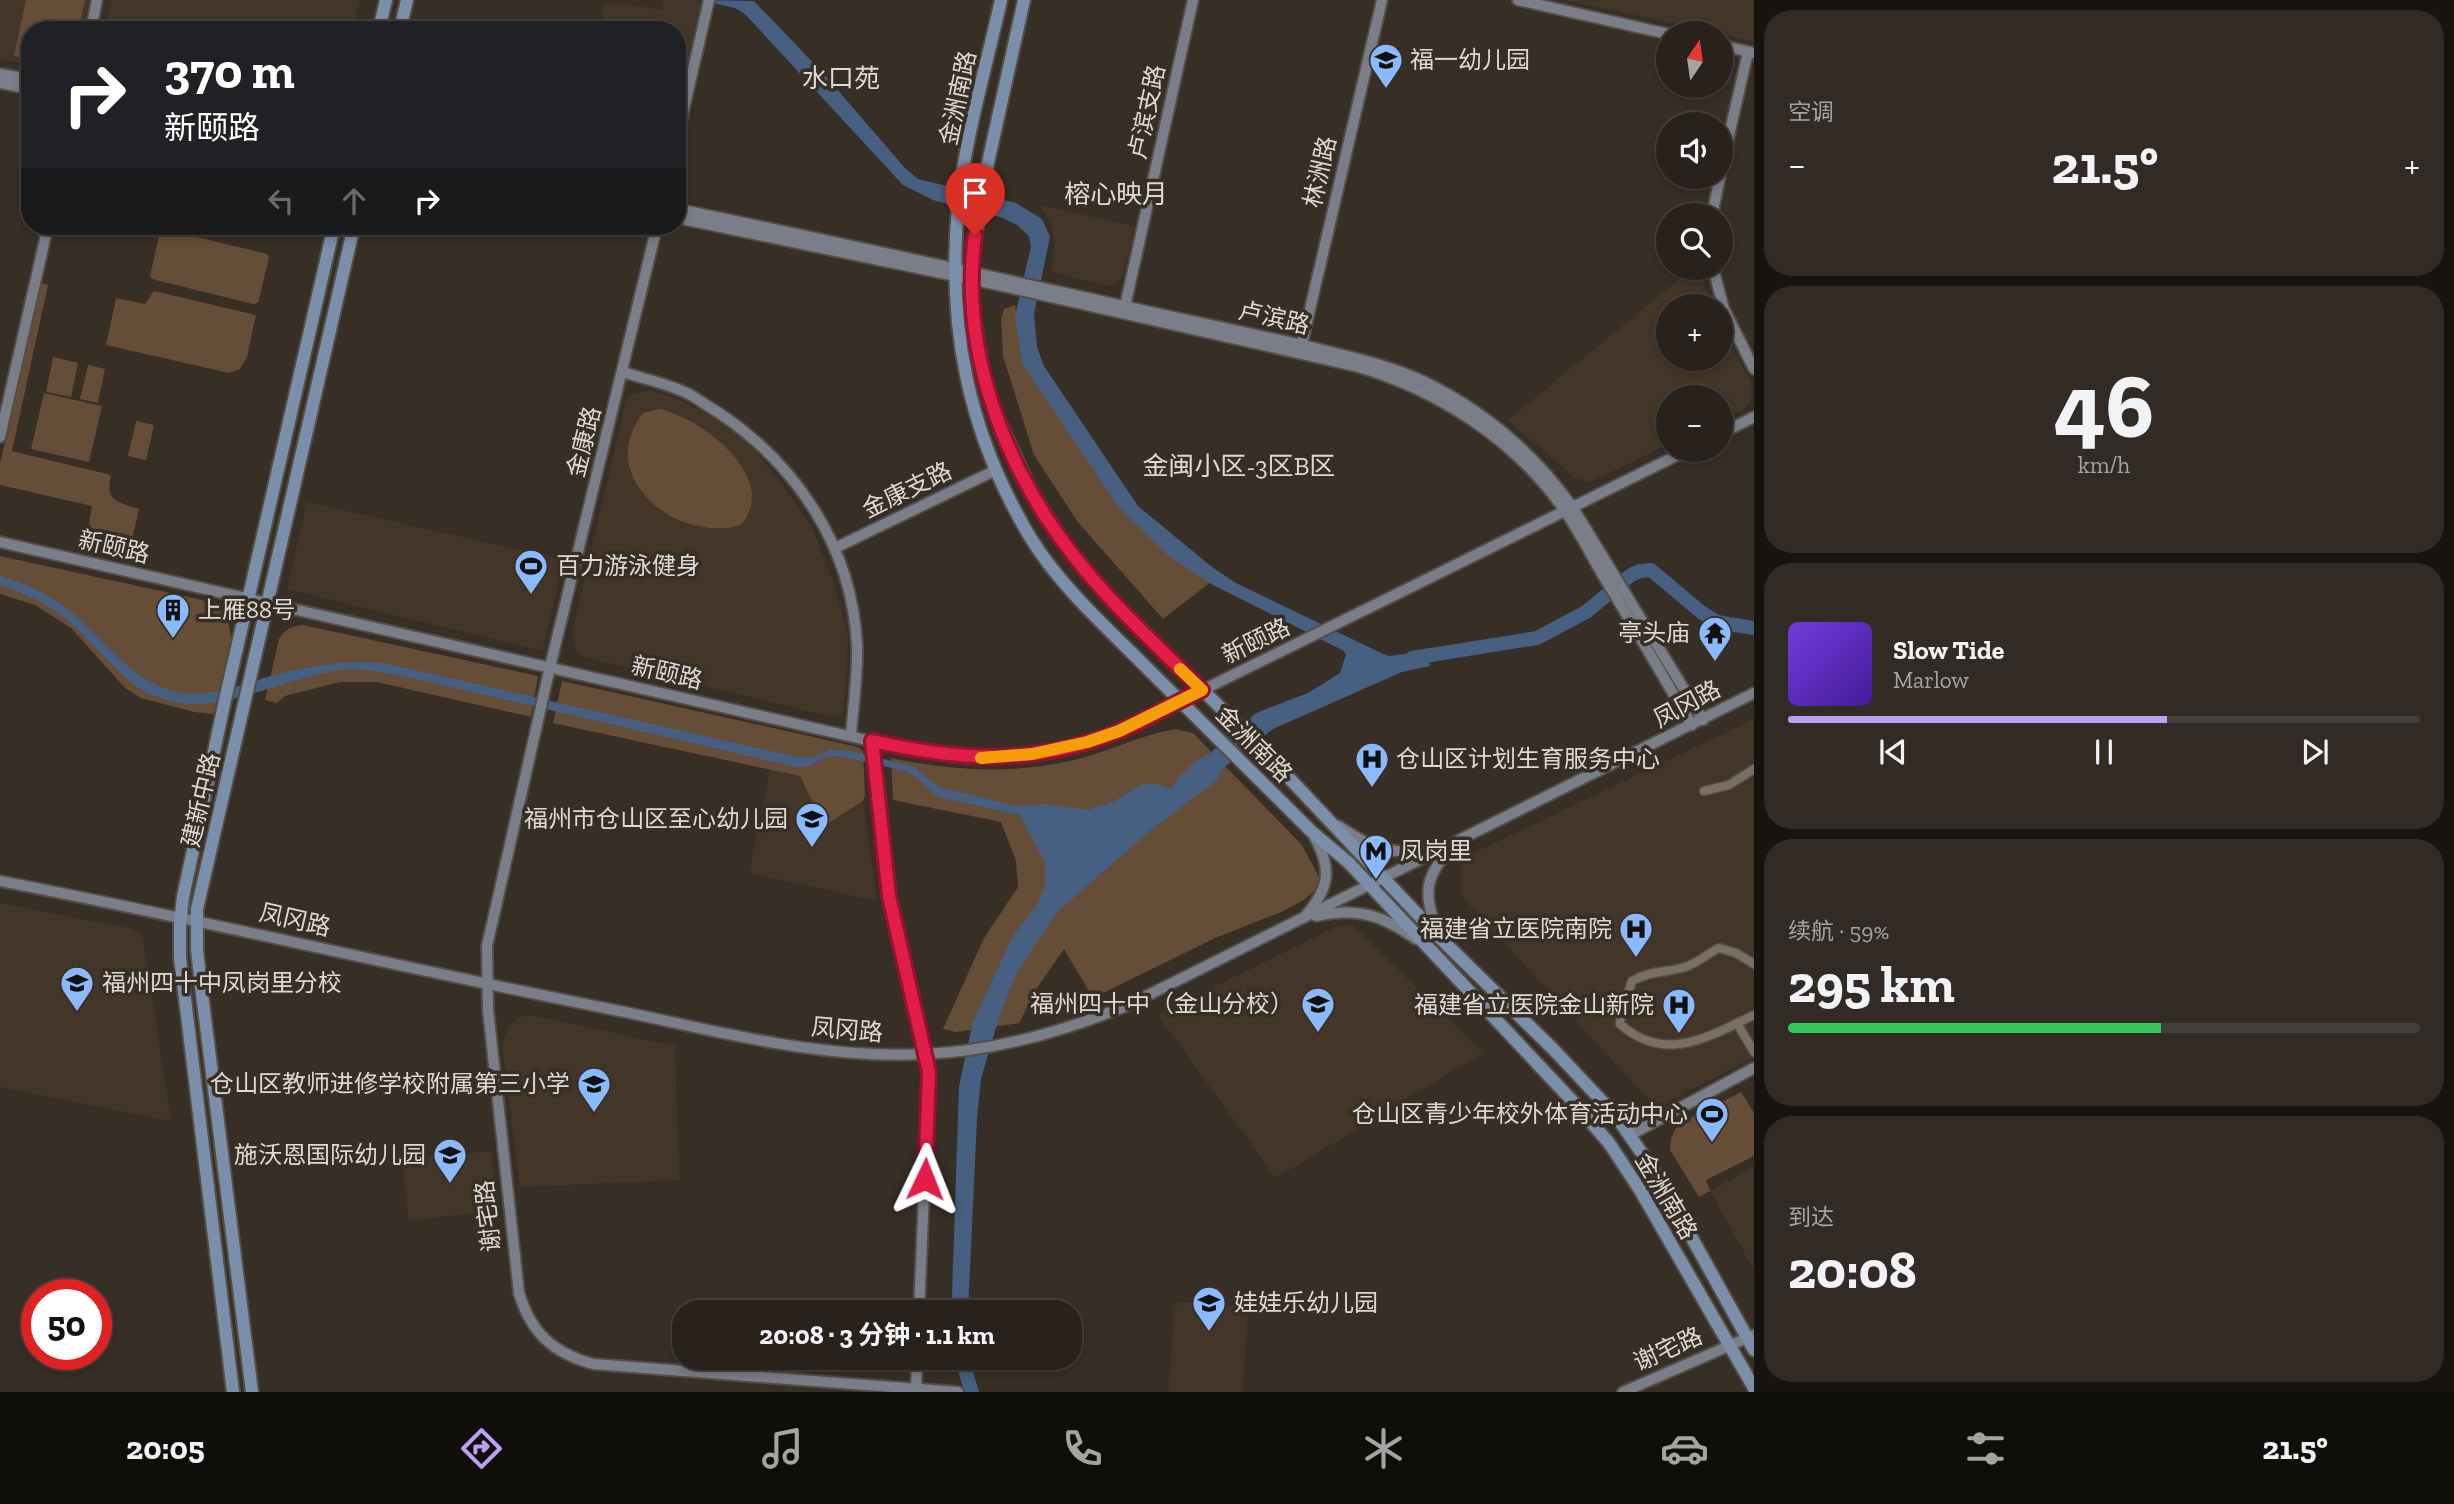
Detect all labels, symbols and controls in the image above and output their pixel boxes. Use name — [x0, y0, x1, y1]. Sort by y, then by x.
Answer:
north arrow — [1656, 21, 1732, 98]
map controls — [1656, 21, 1733, 462]
school or university icon: 福一幼儿园 — [1367, 41, 1405, 90]
text: 370 m — [164, 42, 295, 101]
place label: 福一幼儿园 — [1410, 45, 1530, 74]
street label: 金洲南路 — [933, 48, 982, 148]
icon: right — [49, 49, 140, 140]
district label: 水口苑 — [802, 62, 880, 94]
street label: 卢滨支路 — [1122, 62, 1171, 162]
text: 空调 — [1788, 98, 1834, 126]
text: 新颐路 — [164, 109, 260, 147]
button: sound — [1656, 112, 1733, 189]
street label: 林洲路 — [1297, 134, 1342, 210]
text: 21.5° — [2051, 134, 2158, 196]
text: − — [1788, 142, 1806, 188]
text: + — [2404, 142, 2420, 188]
pin — [945, 163, 1005, 235]
icon: arrive — [956, 174, 994, 212]
district label: 榕心映月 — [1064, 178, 1168, 210]
icon: left — [262, 182, 300, 220]
icon: ahead — [335, 182, 373, 220]
icon: right — [408, 182, 446, 220]
button: search — [1656, 203, 1733, 280]
button: + — [1656, 294, 1733, 371]
street label: 卢滨路 — [1236, 295, 1312, 340]
text: 46 — [2054, 351, 2154, 460]
button: − — [1656, 385, 1733, 462]
street label: 金康路 — [561, 403, 606, 480]
district label: 金闽小区-3区B区 — [1143, 450, 1335, 482]
text: km/h — [2078, 451, 2130, 479]
street label: 金康支路 — [857, 455, 956, 524]
street label: 新颐路 — [76, 524, 152, 569]
sports icon: 百力游泳健身 — [512, 547, 550, 596]
place label: 百力游泳健身 — [556, 551, 700, 580]
building icon: 上雁88号 — [154, 591, 192, 640]
place label: 上雁88号 — [198, 595, 296, 624]
street label: 新颐路 — [1217, 612, 1294, 669]
temple icon: 亭头庙 — [1696, 614, 1734, 663]
place label: 亭头庙 — [1618, 618, 1690, 647]
text: Slow Tide — [1893, 634, 2004, 666]
street label: 新颐路 — [629, 650, 705, 695]
text: Marlow — [1893, 666, 1969, 694]
street label: 凤冈路 — [1648, 674, 1725, 733]
street label: 金洲南路 — [1210, 699, 1299, 788]
icon: previous — [1874, 733, 1912, 771]
icon: pause — [2085, 733, 2123, 771]
icon: next — [2296, 733, 2334, 771]
hospital icon: 仓山区计划生育服务中心 — [1353, 740, 1391, 789]
place label: 仓山区计划生育服务中心 — [1396, 744, 1660, 773]
street label: 建新中路 — [176, 750, 225, 850]
school or university icon: 福州市仓山区至心幼儿园 — [793, 800, 831, 849]
place label: 福州市仓山区至心幼儿园 — [524, 804, 788, 833]
metro station icon: 凤岗里 — [1357, 832, 1395, 881]
place label: 凤岗里 — [1400, 836, 1472, 865]
street label: 凤冈路 — [257, 897, 333, 942]
hospital icon: 福建省立医院南院 — [1617, 910, 1655, 959]
place label: 福建省立医院南院 — [1420, 914, 1612, 943]
text: 续航 · 59% — [1788, 917, 1889, 945]
text: 295 km — [1788, 953, 1955, 1015]
school or university icon: 福州四十中凤岗里分校 — [58, 964, 96, 1013]
place label: 福州四十中凤岗里分校 — [102, 968, 342, 997]
school or university icon: 福州四十中（金山分校） — [1299, 985, 1337, 1034]
hospital icon: 福建省立医院金山新院 — [1660, 986, 1698, 1035]
place label: 福州四十中（金山分校） — [1030, 989, 1294, 1018]
place label: 福建省立医院金山新院 — [1414, 990, 1654, 1019]
street label: 凤冈路 — [810, 1012, 884, 1047]
school or university icon: 仓山区教师进修学校附属第三小学 — [575, 1065, 613, 1114]
place label: 仓山区教师进修学校附属第三小学 — [210, 1069, 570, 1098]
sports icon: 仓山区青少年校外体育活动中心 — [1693, 1095, 1731, 1144]
place label: 仓山区青少年校外体育活动中心 — [1352, 1099, 1688, 1128]
school or university icon: 施沃恩国际幼儿园 — [431, 1136, 469, 1185]
place label: 施沃恩国际幼儿园 — [234, 1140, 426, 1169]
position arrow — [888, 1142, 962, 1216]
street label: 金洲南路 — [1629, 1147, 1704, 1244]
street label: 谢宅路 — [469, 1179, 506, 1253]
text: 到达 — [1788, 1203, 1834, 1231]
text: 20:08 — [1788, 1239, 1917, 1301]
speed limit sign: 50 — [21, 1279, 112, 1370]
school or university icon: 娃娃乐幼儿园 — [1190, 1284, 1228, 1333]
place label: 娃娃乐幼儿园 — [1234, 1288, 1378, 1317]
text: 20:08 · 3 分钟 · 1.1 km — [759, 1319, 995, 1351]
street label: 谢宅路 — [1629, 1321, 1707, 1376]
icon: directions — [457, 1424, 506, 1473]
icon: music — [758, 1424, 807, 1473]
icon: phone — [1058, 1424, 1107, 1473]
icon: climate — [1359, 1424, 1408, 1473]
icon: car — [1660, 1424, 1709, 1473]
icon: filters — [1961, 1424, 2010, 1473]
text: 20:05 — [126, 1429, 205, 1467]
text: 21.5° — [2262, 1429, 2328, 1467]

